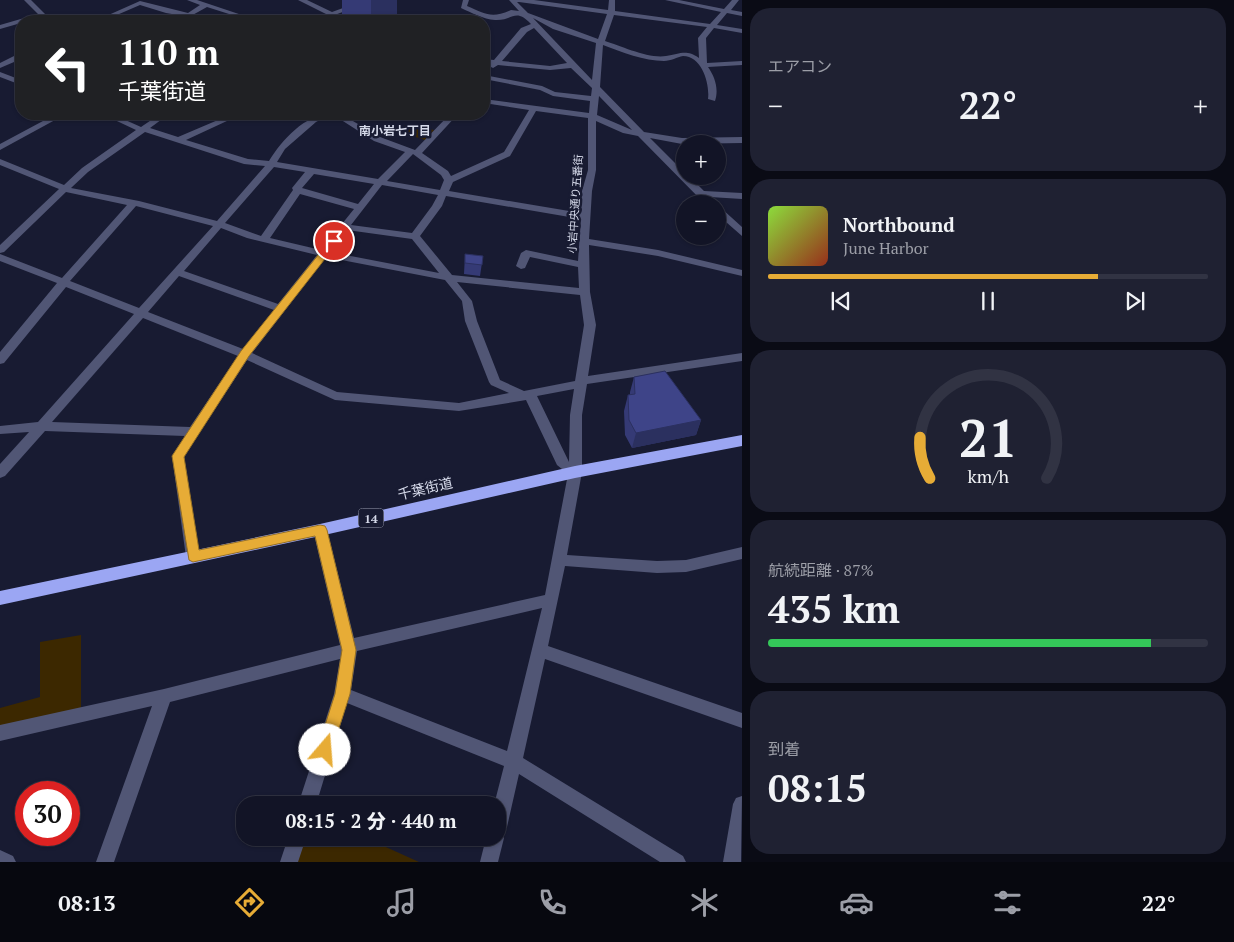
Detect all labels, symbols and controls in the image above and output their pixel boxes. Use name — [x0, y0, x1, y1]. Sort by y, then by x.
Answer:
text: 110 m — [118, 29, 219, 75]
icon: left — [35, 35, 100, 100]
text: エアコン — [768, 55, 832, 77]
text: 千葉街道 — [118, 76, 206, 105]
text: 22° — [959, 80, 1017, 130]
text: − — [768, 87, 783, 124]
text: + — [1193, 87, 1208, 124]
district label: 南小岩七丁目 — [359, 123, 431, 138]
map controls — [676, 135, 726, 245]
button: + — [676, 135, 726, 185]
street label: 小岩中央通り五番街 — [565, 154, 585, 254]
button: − — [676, 195, 726, 245]
text: Northbound — [843, 212, 955, 237]
pin — [313, 220, 355, 262]
icon: arrive — [320, 227, 348, 255]
text: June Harbor — [843, 237, 929, 259]
icon: previous — [827, 287, 855, 315]
icon: pause — [974, 287, 1002, 315]
icon: next — [1121, 287, 1149, 315]
text: 21 — [959, 403, 1017, 472]
text: km/h — [967, 464, 1009, 488]
street label: 千葉街道 — [396, 472, 454, 504]
road number: 14 — [358, 508, 384, 528]
text: 航続距離 · 87% — [768, 559, 874, 581]
text: 435 km — [768, 584, 900, 634]
position arrow — [298, 723, 350, 775]
text: 到着 — [768, 738, 800, 760]
text: 08:15 — [768, 763, 867, 813]
speed limit sign: 30 — [15, 781, 80, 846]
text: 08:15 · 2 分 · 440 m — [286, 808, 456, 833]
icon: directions — [232, 885, 267, 920]
icon: music — [384, 885, 419, 920]
icon: phone — [535, 885, 570, 920]
icon: climate — [687, 885, 722, 920]
icon: car — [839, 885, 874, 920]
icon: filters — [990, 885, 1025, 920]
text: 08:13 — [58, 888, 116, 917]
text: 22° — [1142, 888, 1176, 917]

